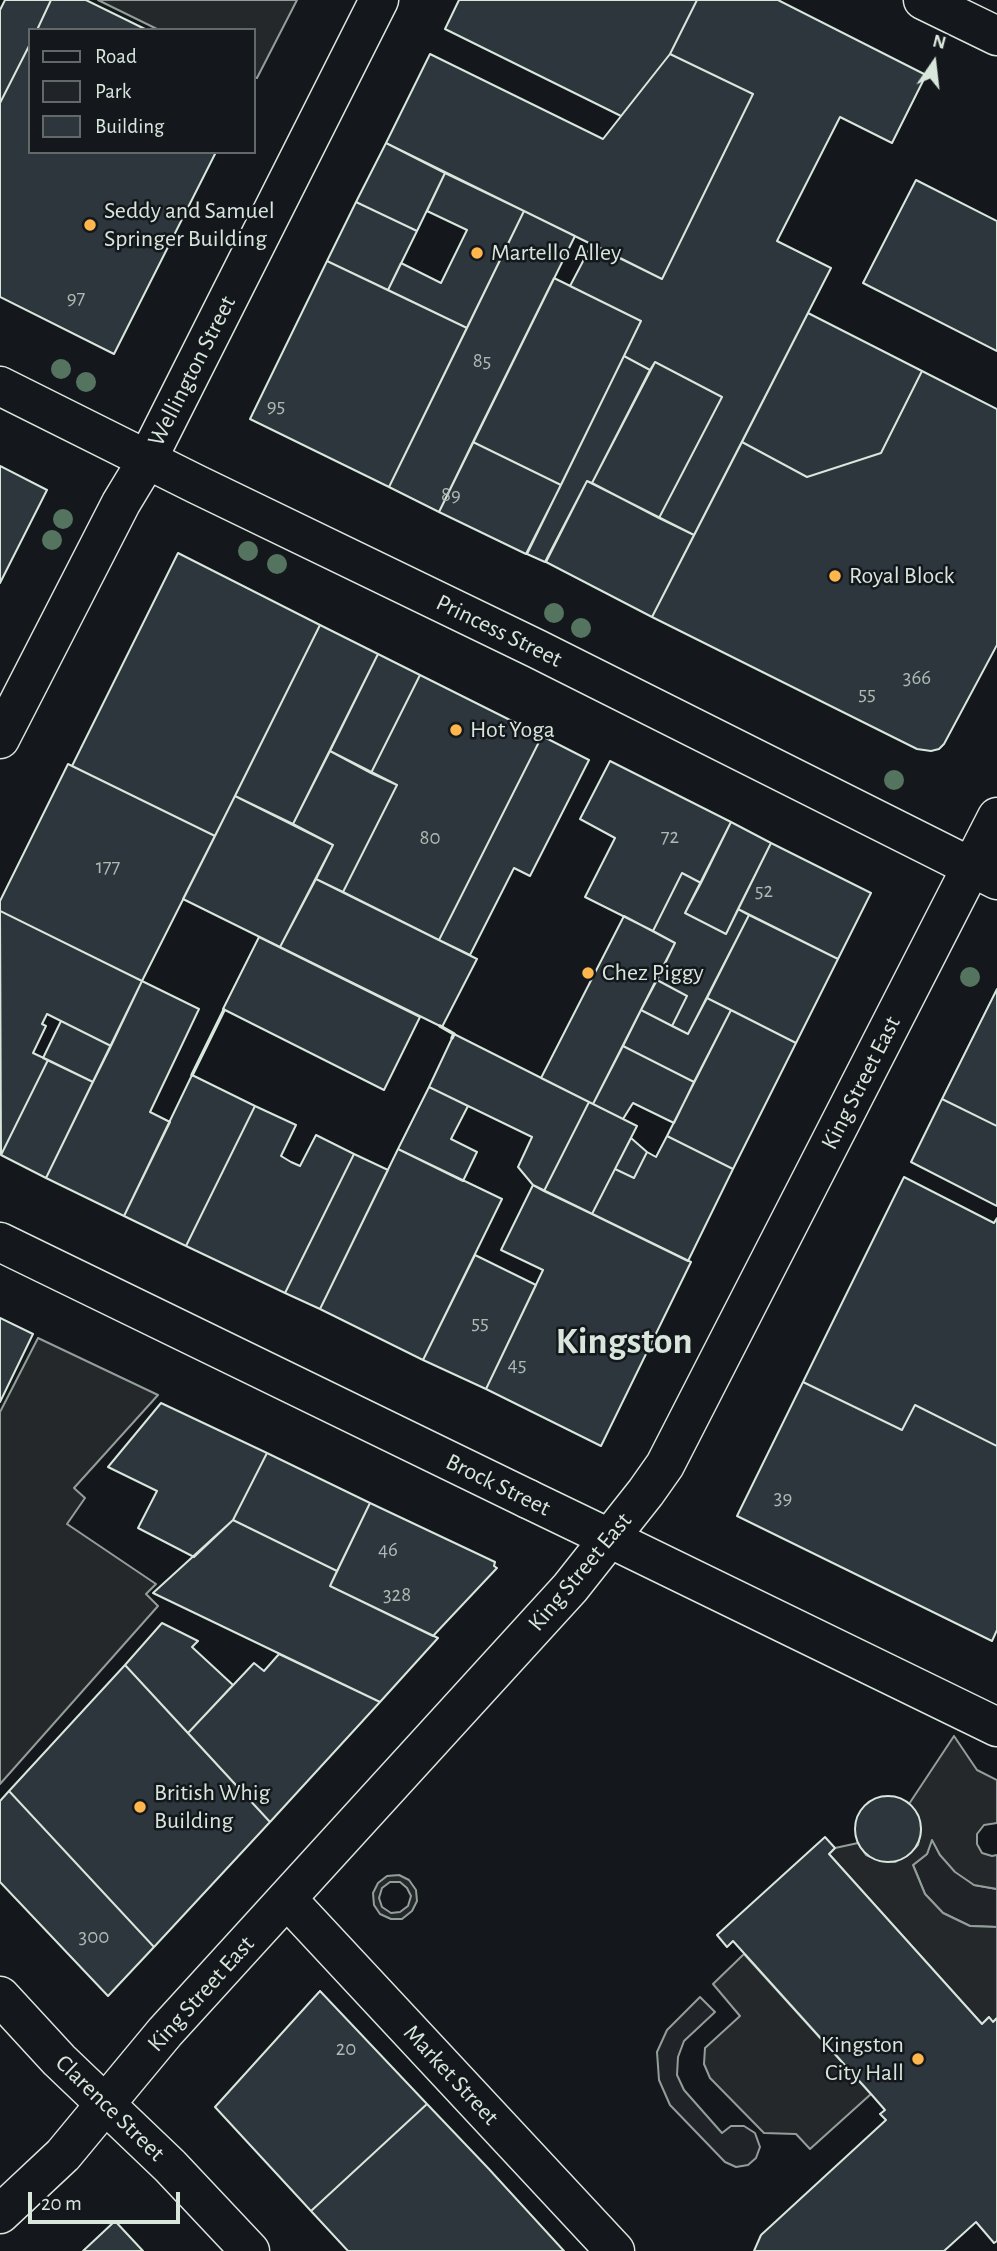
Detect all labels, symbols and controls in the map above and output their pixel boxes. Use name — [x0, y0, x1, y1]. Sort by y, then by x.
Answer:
legend — [28, 28, 256, 154]
north arrow — [899, 28, 969, 98]
text: N — [930, 31, 948, 53]
text: Road — [95, 46, 137, 67]
text: Park — [95, 81, 131, 102]
text: Building — [95, 116, 164, 137]
place label: Seddy and Samuel Springer Building — [104, 197, 275, 253]
marker: Seddy and Samuel Springer Building — [82, 217, 98, 233]
place label: Martello Alley — [491, 239, 621, 267]
marker: Martello Alley — [469, 245, 485, 261]
house number: 97 — [67, 285, 85, 311]
street label: Wellington Street — [142, 291, 242, 451]
house number: 85 — [473, 348, 491, 374]
house number: 95 — [267, 393, 285, 419]
house number: 89 — [441, 482, 461, 508]
place label: Royal Block — [849, 562, 955, 590]
marker: Royal Block — [827, 568, 843, 584]
street label: Princess Street — [431, 588, 567, 674]
house number: 366 — [903, 665, 931, 691]
house number: 55 — [858, 681, 876, 707]
place label: Hot Yoga — [470, 716, 555, 744]
marker: Hot Yoga — [448, 722, 464, 738]
house number: 72 — [661, 824, 679, 850]
house number: 80 — [419, 825, 441, 851]
house number: 177 — [96, 854, 120, 880]
house number: 52 — [755, 878, 773, 904]
place label: Chez Piggy — [602, 959, 704, 987]
marker: Chez Piggy — [580, 965, 596, 981]
street label: King Street East — [815, 1011, 907, 1155]
house number: 55 — [471, 1310, 489, 1336]
district label: Kingston — [555, 1319, 693, 1365]
house number: 45 — [508, 1352, 526, 1378]
street label: Brock Street — [441, 1447, 555, 1523]
house number: 39 — [774, 1485, 792, 1511]
street label: King Street East — [522, 1507, 638, 1637]
house number: 46 — [378, 1537, 398, 1563]
house number: 328 — [383, 1582, 411, 1608]
place label: British Whig Building — [154, 1779, 270, 1835]
marker: British Whig Building — [132, 1799, 148, 1815]
house number: 300 — [79, 1924, 109, 1950]
street label: King Street East — [141, 1930, 261, 2058]
street label: Market Street — [397, 2019, 505, 2131]
place label: Kingston City Hall — [821, 2031, 904, 2087]
house number: 20 — [336, 2036, 356, 2062]
street label: Clarence Street — [49, 2049, 171, 2167]
marker: Kingston City Hall — [910, 2051, 926, 2067]
scale bar — [32, 2178, 184, 2222]
text: 20 m — [41, 2193, 82, 2214]

